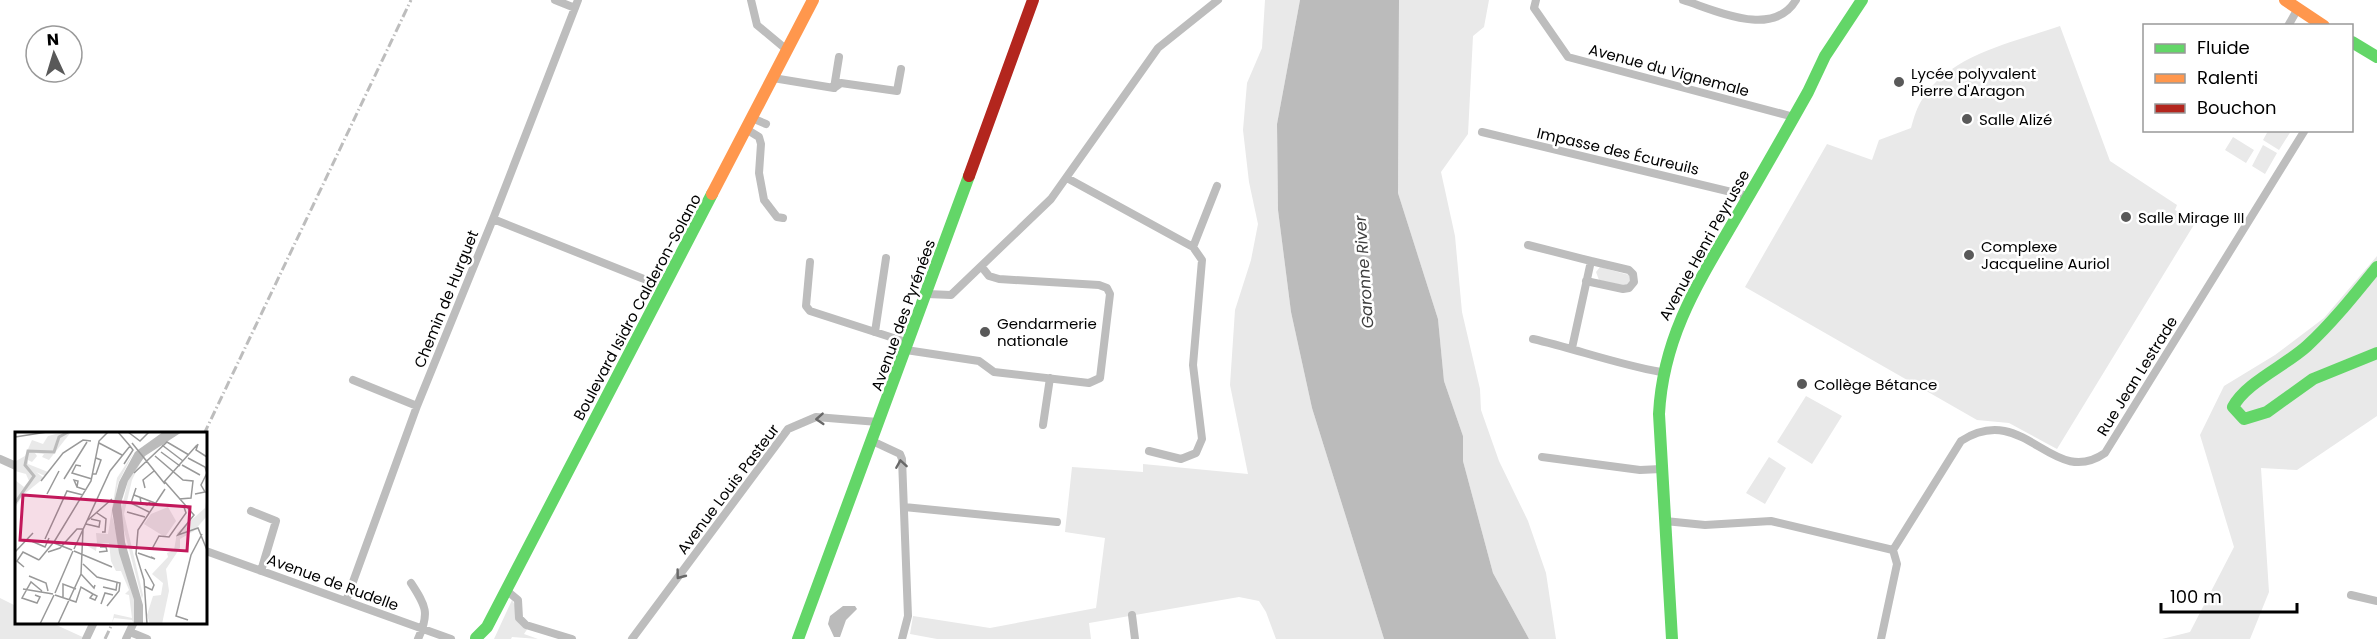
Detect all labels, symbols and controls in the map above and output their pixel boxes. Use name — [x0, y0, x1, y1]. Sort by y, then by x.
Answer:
north arrow — [24, 24, 84, 84]
legend — [2143, 24, 2353, 132]
text: N — [46, 28, 60, 51]
text: Fluide — [2197, 35, 2250, 60]
street label: Avenue du Vignemale — [1586, 38, 1752, 102]
place label: Lycée polyvalent Pierre d'Aragon — [1911, 63, 2036, 101]
text: Ralenti — [2197, 65, 2258, 90]
marker: Lycée polyvalent Pierre d'Aragon — [1892, 75, 1906, 89]
text: Bouchon — [2197, 95, 2277, 120]
place label: Salle Alizé — [1979, 109, 2052, 130]
marker: Salle Alizé — [1960, 112, 1974, 126]
street label: Impasse des Écureuils — [1535, 122, 1701, 180]
street label: Avenue Henri Peyrusse — [1654, 166, 1754, 324]
street label: Boulevard Isidro Calderon-Solano — [568, 190, 706, 424]
place label: Salle Mirage III — [2138, 207, 2245, 228]
marker: Salle Mirage III — [2119, 210, 2133, 224]
water label: Garonne River — [1349, 214, 1379, 329]
street label: Chemin de Hurguet — [409, 227, 483, 371]
street label: Avenue des Pyrénées — [866, 236, 940, 394]
place label: Complexe Jacqueline Auriol — [1981, 236, 2110, 274]
marker: Complexe Jacqueline Auriol — [1962, 248, 1976, 262]
street label: Rue Jean Lestrade — [2092, 312, 2182, 440]
place label: Gendarmerie nationale — [997, 313, 1097, 351]
marker: Gendarmerie nationale — [978, 325, 992, 339]
place label: Collège Bétance — [1814, 374, 1937, 395]
marker: Collège Bétance — [1795, 377, 1809, 391]
one-way arrow — [816, 412, 825, 425]
street label: Avenue Louis Pasteur — [672, 419, 784, 558]
inset map — [15, 432, 207, 624]
one-way arrow — [896, 459, 908, 469]
street label: Avenue de Rudelle — [264, 548, 402, 616]
one-way arrow — [676, 568, 687, 579]
scale bar — [2161, 576, 2298, 614]
text: 100 m — [2170, 584, 2222, 609]

